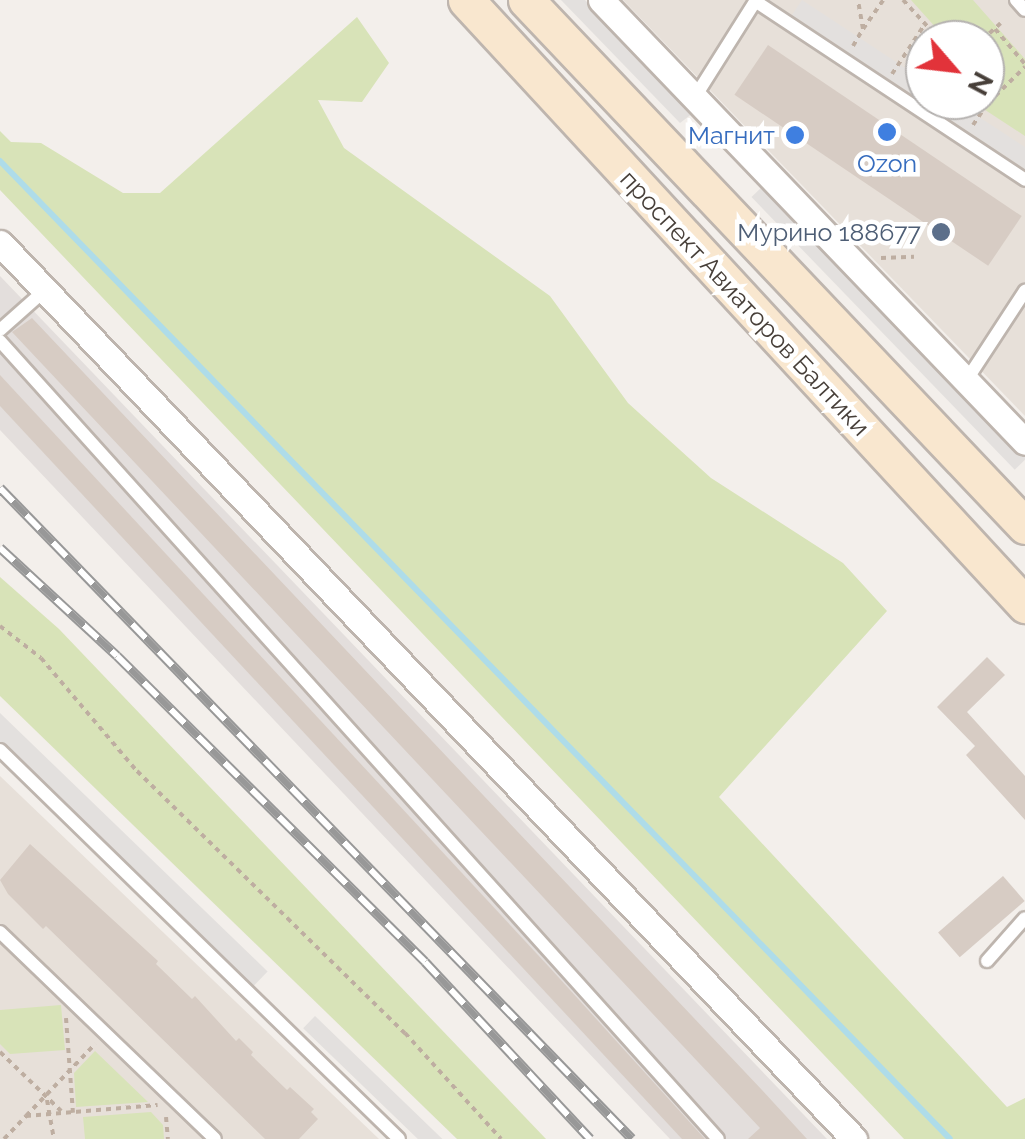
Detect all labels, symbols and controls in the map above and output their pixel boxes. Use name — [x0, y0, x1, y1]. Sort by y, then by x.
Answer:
north arrow — [905, 20, 1005, 120]
text: N — [961, 66, 1000, 101]
place label: Магнит — [688, 120, 775, 150]
marker: Ozon — [876, 121, 898, 143]
marker: Магнит — [784, 124, 806, 146]
place label: Ozon — [857, 148, 917, 178]
street label: проспект Авиаторов Балтики — [614, 164, 876, 442]
place label: Мурино 188677 — [737, 217, 921, 247]
marker: Мурино 188677 — [930, 221, 952, 243]

